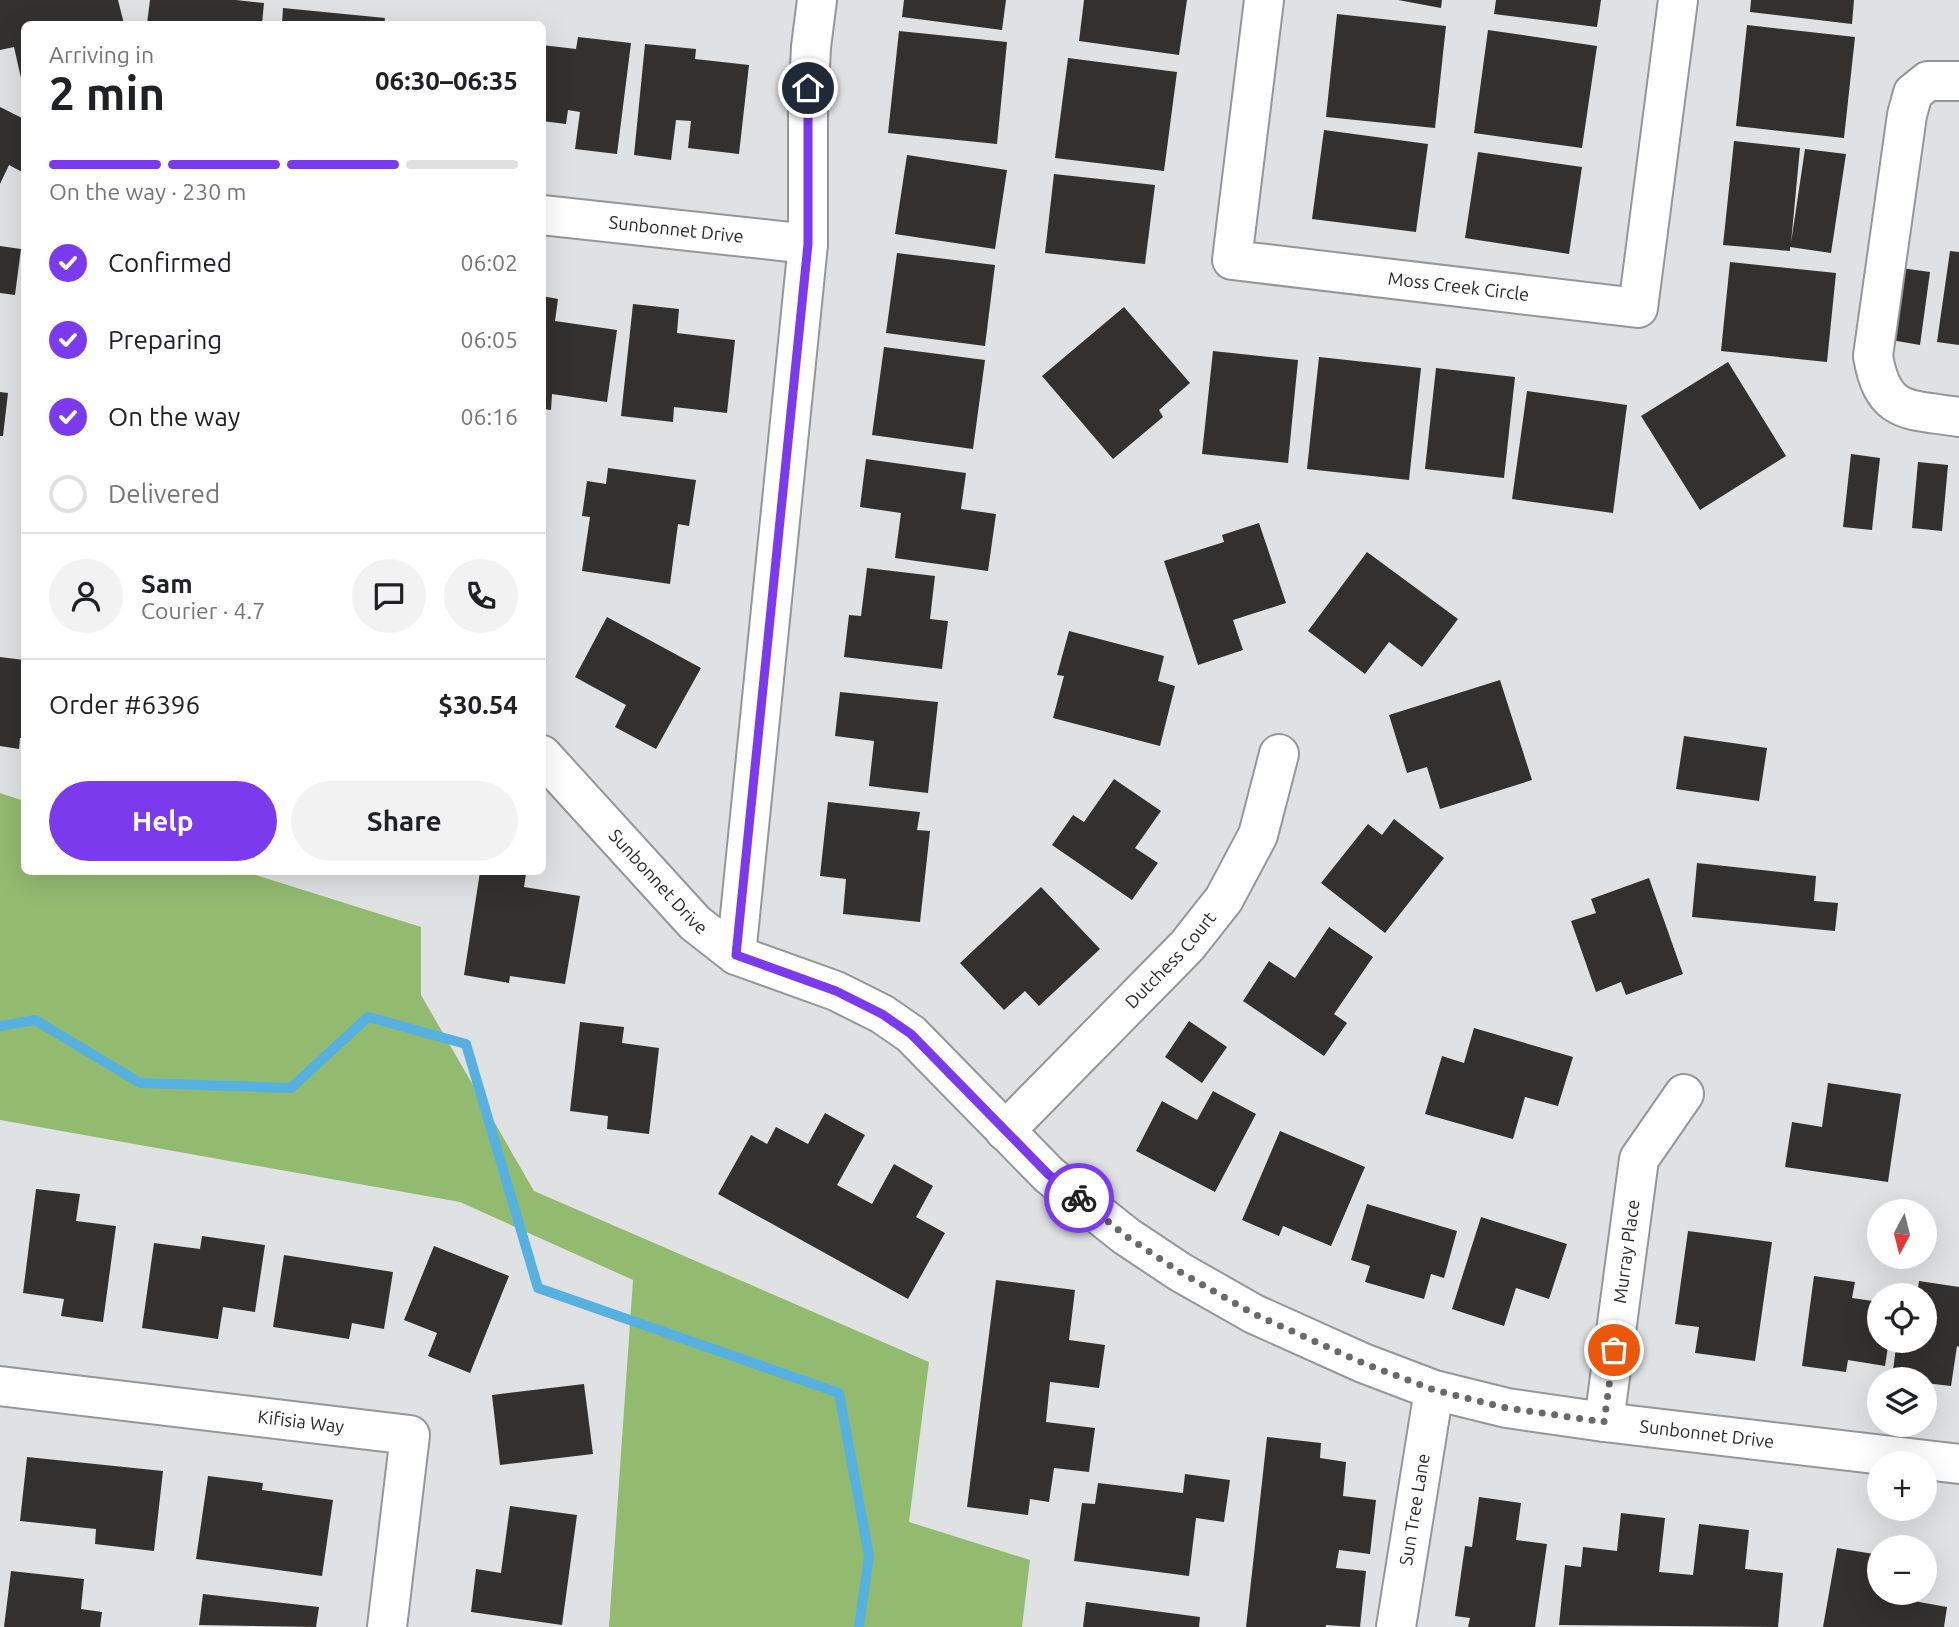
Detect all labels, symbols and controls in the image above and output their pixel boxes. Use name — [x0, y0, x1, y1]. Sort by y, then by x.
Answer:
text: Arriving in — [49, 42, 154, 67]
pin — [778, 58, 838, 118]
text: 06:30–06:35 — [375, 66, 518, 95]
text: 2 min — [49, 67, 165, 119]
icon: home — [789, 69, 827, 107]
text: On the way · 230 m — [49, 179, 246, 204]
street label: Sunbonnet Drive — [608, 211, 745, 246]
icon: check — [49, 244, 87, 282]
text: Confirmed — [108, 248, 232, 277]
text: 06:02 — [460, 250, 518, 275]
street label: Moss Creek Circle — [1387, 268, 1530, 304]
icon: check — [49, 321, 87, 359]
text: Preparing — [108, 325, 222, 354]
text: 06:05 — [460, 327, 518, 352]
icon: check — [49, 398, 87, 436]
text: On the way — [108, 402, 240, 431]
text: 06:16 — [460, 404, 518, 429]
text: Delivered — [108, 479, 220, 508]
button: person — [49, 559, 123, 633]
button: chat — [352, 559, 426, 633]
button: phone — [444, 559, 518, 633]
text: Sam — [141, 569, 193, 598]
text: Courier · 4.7 — [141, 598, 265, 623]
text: Order #6396 — [49, 690, 200, 719]
text: $30.54 — [438, 690, 518, 719]
button: Help — [49, 781, 277, 861]
button: Share — [291, 781, 518, 861]
street label: Sunbonnet Drive — [606, 825, 712, 938]
street label: Dutchess Court — [1121, 907, 1219, 1012]
courier — [1044, 1163, 1114, 1233]
icon: bike — [1060, 1179, 1098, 1217]
street label: Murray Place — [1609, 1198, 1643, 1305]
north arrow — [1867, 1199, 1937, 1269]
map controls — [1867, 1199, 1937, 1605]
button: locate — [1867, 1283, 1937, 1353]
pin — [1584, 1320, 1644, 1380]
icon: bag — [1595, 1331, 1633, 1369]
button: layers — [1867, 1367, 1937, 1437]
street label: Kifisia Way — [257, 1406, 346, 1436]
street label: Sunbonnet Drive — [1639, 1415, 1775, 1451]
button: + — [1867, 1451, 1937, 1521]
street label: Sun Tree Lane — [1395, 1452, 1433, 1567]
button: − — [1867, 1535, 1937, 1605]

